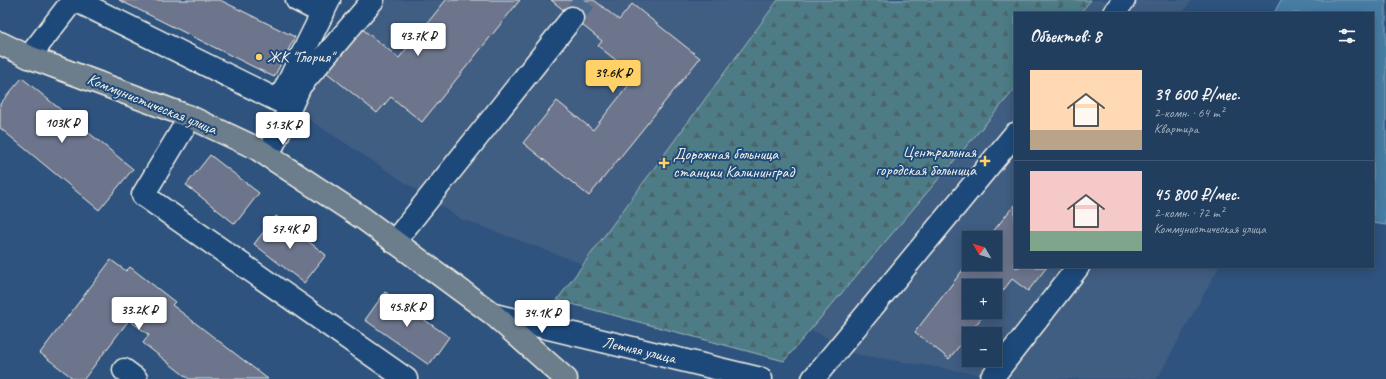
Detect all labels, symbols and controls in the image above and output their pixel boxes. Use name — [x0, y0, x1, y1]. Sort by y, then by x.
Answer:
pin: 43.7K ₽ — [381, 23, 455, 57]
icon: filters — [1336, 25, 1358, 47]
text: Объектов: 8 — [1030, 26, 1101, 47]
text: 43.7K ₽ — [400, 28, 436, 44]
place label: ЖК "Глория" — [267, 47, 337, 67]
marker: ЖК "Глория" — [254, 52, 264, 62]
pin: 39.6K ₽ — [576, 60, 650, 94]
text: 39.6K ₽ — [595, 65, 631, 81]
street label: Коммунистическая улица — [84, 69, 221, 139]
text: 39 600 ₽/мес. — [1154, 84, 1240, 105]
icon: home — [1062, 86, 1110, 134]
text: 2-комн. · 64 m² — [1154, 105, 1224, 121]
pin: 103K ₽ — [29, 110, 95, 144]
pin: 51.3K ₽ — [246, 112, 320, 146]
text: 103K ₽ — [45, 115, 79, 131]
text: 51.3K ₽ — [265, 117, 301, 133]
text: Квартира — [1154, 121, 1198, 137]
place label: Центральная городская больница — [876, 142, 977, 180]
place label: Дорожная больница станции Калининград — [673, 144, 795, 182]
marker: Центральная городская больница — [979, 155, 991, 167]
marker: Дорожная больница станции Калининград — [658, 157, 670, 169]
text: 45 800 ₽/мес. — [1154, 184, 1239, 205]
icon: home — [1062, 187, 1110, 235]
text: 2-комн. · 72 m² — [1154, 205, 1224, 221]
pin: 57.4K ₽ — [253, 216, 327, 250]
text: 57.4K ₽ — [272, 221, 308, 237]
text: Коммунистическая улица — [1154, 221, 1266, 237]
north arrow — [962, 231, 1002, 271]
map controls — [962, 231, 1002, 367]
button: + — [962, 279, 1002, 319]
pin: 45.8K ₽ — [370, 294, 444, 328]
pin: 33.2K ₽ — [102, 297, 176, 331]
text: 45.8K ₽ — [389, 299, 425, 315]
pin: 34.1K ₽ — [505, 300, 579, 334]
text: 33.2K ₽ — [121, 302, 157, 318]
text: 34.1K ₽ — [524, 305, 560, 321]
button: − — [962, 327, 1002, 367]
street label: Летняя улица — [601, 332, 679, 368]

